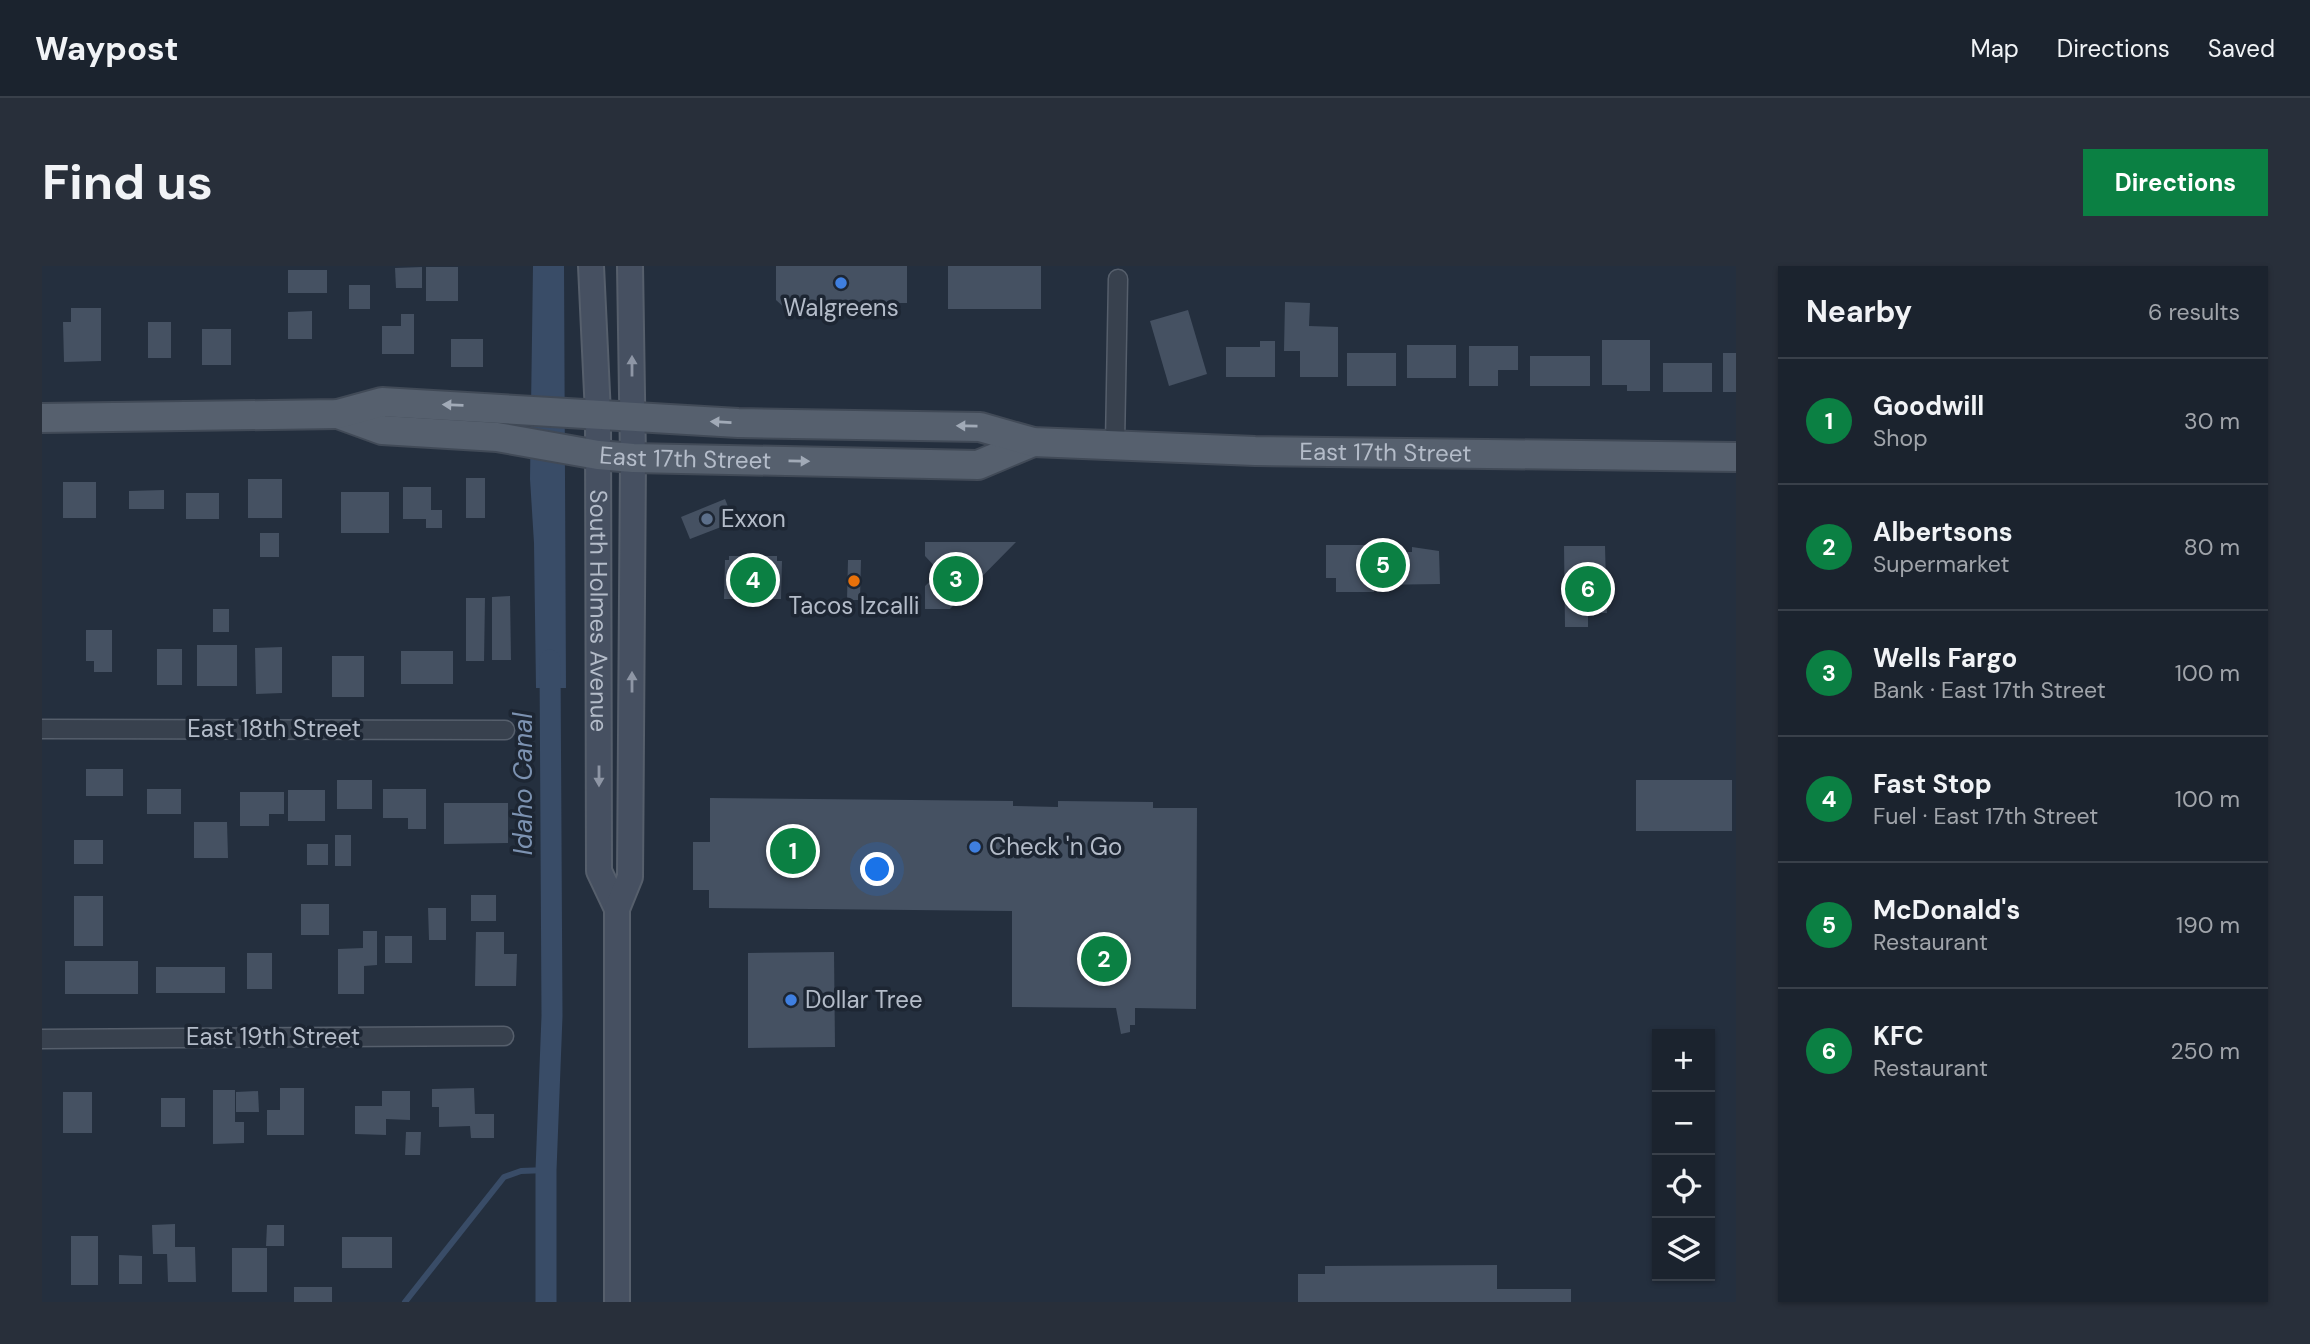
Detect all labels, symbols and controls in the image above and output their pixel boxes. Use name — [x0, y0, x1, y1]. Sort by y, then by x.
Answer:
text: Waypost — [35, 27, 178, 70]
text: Map — [1971, 33, 2019, 64]
text: Directions — [2057, 33, 2170, 64]
text: Saved — [2208, 33, 2275, 64]
button: Directions — [2083, 149, 2268, 216]
text: Find us — [42, 150, 213, 214]
marker: Walgreens — [833, 275, 849, 291]
place label: Walgreens — [783, 292, 899, 323]
text: Nearby — [1806, 292, 1912, 331]
text: 6 results — [2148, 297, 2240, 327]
one-way arrow — [626, 354, 638, 376]
text: Goodwill — [1873, 389, 1984, 423]
one-way arrow — [442, 399, 464, 410]
text: 1 — [1825, 406, 1833, 436]
text: 30 m — [2184, 406, 2240, 436]
one-way arrow — [710, 417, 732, 428]
one-way arrow — [956, 421, 978, 432]
text: Shop — [1873, 423, 1928, 453]
street label: East 17th Street — [1299, 436, 1472, 469]
street label: East 17th Street — [598, 439, 772, 476]
one-way arrow — [788, 455, 810, 467]
street label: South Holmes Avenue — [583, 490, 615, 732]
place label: Exxon — [721, 503, 786, 534]
marker: Exxon — [699, 511, 715, 527]
text: Albertsons — [1873, 515, 2013, 549]
text: 2 — [1822, 532, 1836, 562]
text: 80 m — [2184, 532, 2240, 562]
pin: 5 — [1360, 539, 1406, 591]
text: Supermarket — [1873, 549, 2009, 579]
pin: 3 — [933, 553, 979, 605]
pin: 4 — [730, 554, 776, 606]
pin: 6 — [1565, 563, 1611, 615]
marker: Tacos Izcalli — [846, 573, 862, 589]
place label: Tacos Izcalli — [789, 590, 920, 621]
text: Wells Fargo — [1873, 641, 2017, 675]
text: 3 — [1822, 658, 1836, 688]
text: 100 m — [2175, 658, 2240, 688]
one-way arrow — [626, 671, 638, 693]
text: Bank · East 17th Street — [1873, 675, 2106, 705]
water label: Idaho Canal — [506, 712, 540, 855]
street label: East 18th Street — [187, 713, 361, 744]
one-way arrow — [593, 765, 605, 787]
text: Fast Stop — [1873, 767, 1992, 801]
text: 4 — [1822, 784, 1836, 814]
text: 100 m — [2175, 784, 2240, 814]
text: Fuel · East 17th Street — [1873, 801, 2098, 831]
pin: 1 — [770, 825, 816, 877]
place label: Check 'n Go — [989, 831, 1122, 862]
marker: Check 'n Go — [967, 839, 983, 855]
your location — [860, 852, 894, 886]
text: McDonald's — [1873, 893, 2020, 927]
text: 5 — [1822, 910, 1836, 940]
text: 190 m — [2176, 910, 2240, 940]
text: Restaurant — [1873, 927, 1988, 957]
pin: 2 — [1081, 933, 1127, 985]
place label: Dollar Tree — [805, 984, 923, 1015]
marker: Dollar Tree — [783, 992, 799, 1008]
text: KFC — [1873, 1019, 1924, 1053]
street label: East 19th Street — [186, 1021, 360, 1052]
map controls — [1652, 1029, 1715, 1281]
button: + — [1652, 1029, 1715, 1092]
text: 6 — [1822, 1036, 1836, 1066]
text: 250 m — [2170, 1036, 2240, 1066]
text: Restaurant — [1873, 1053, 1988, 1083]
button: − — [1652, 1092, 1715, 1155]
button: locate — [1652, 1155, 1715, 1218]
button: layers — [1652, 1218, 1715, 1281]

